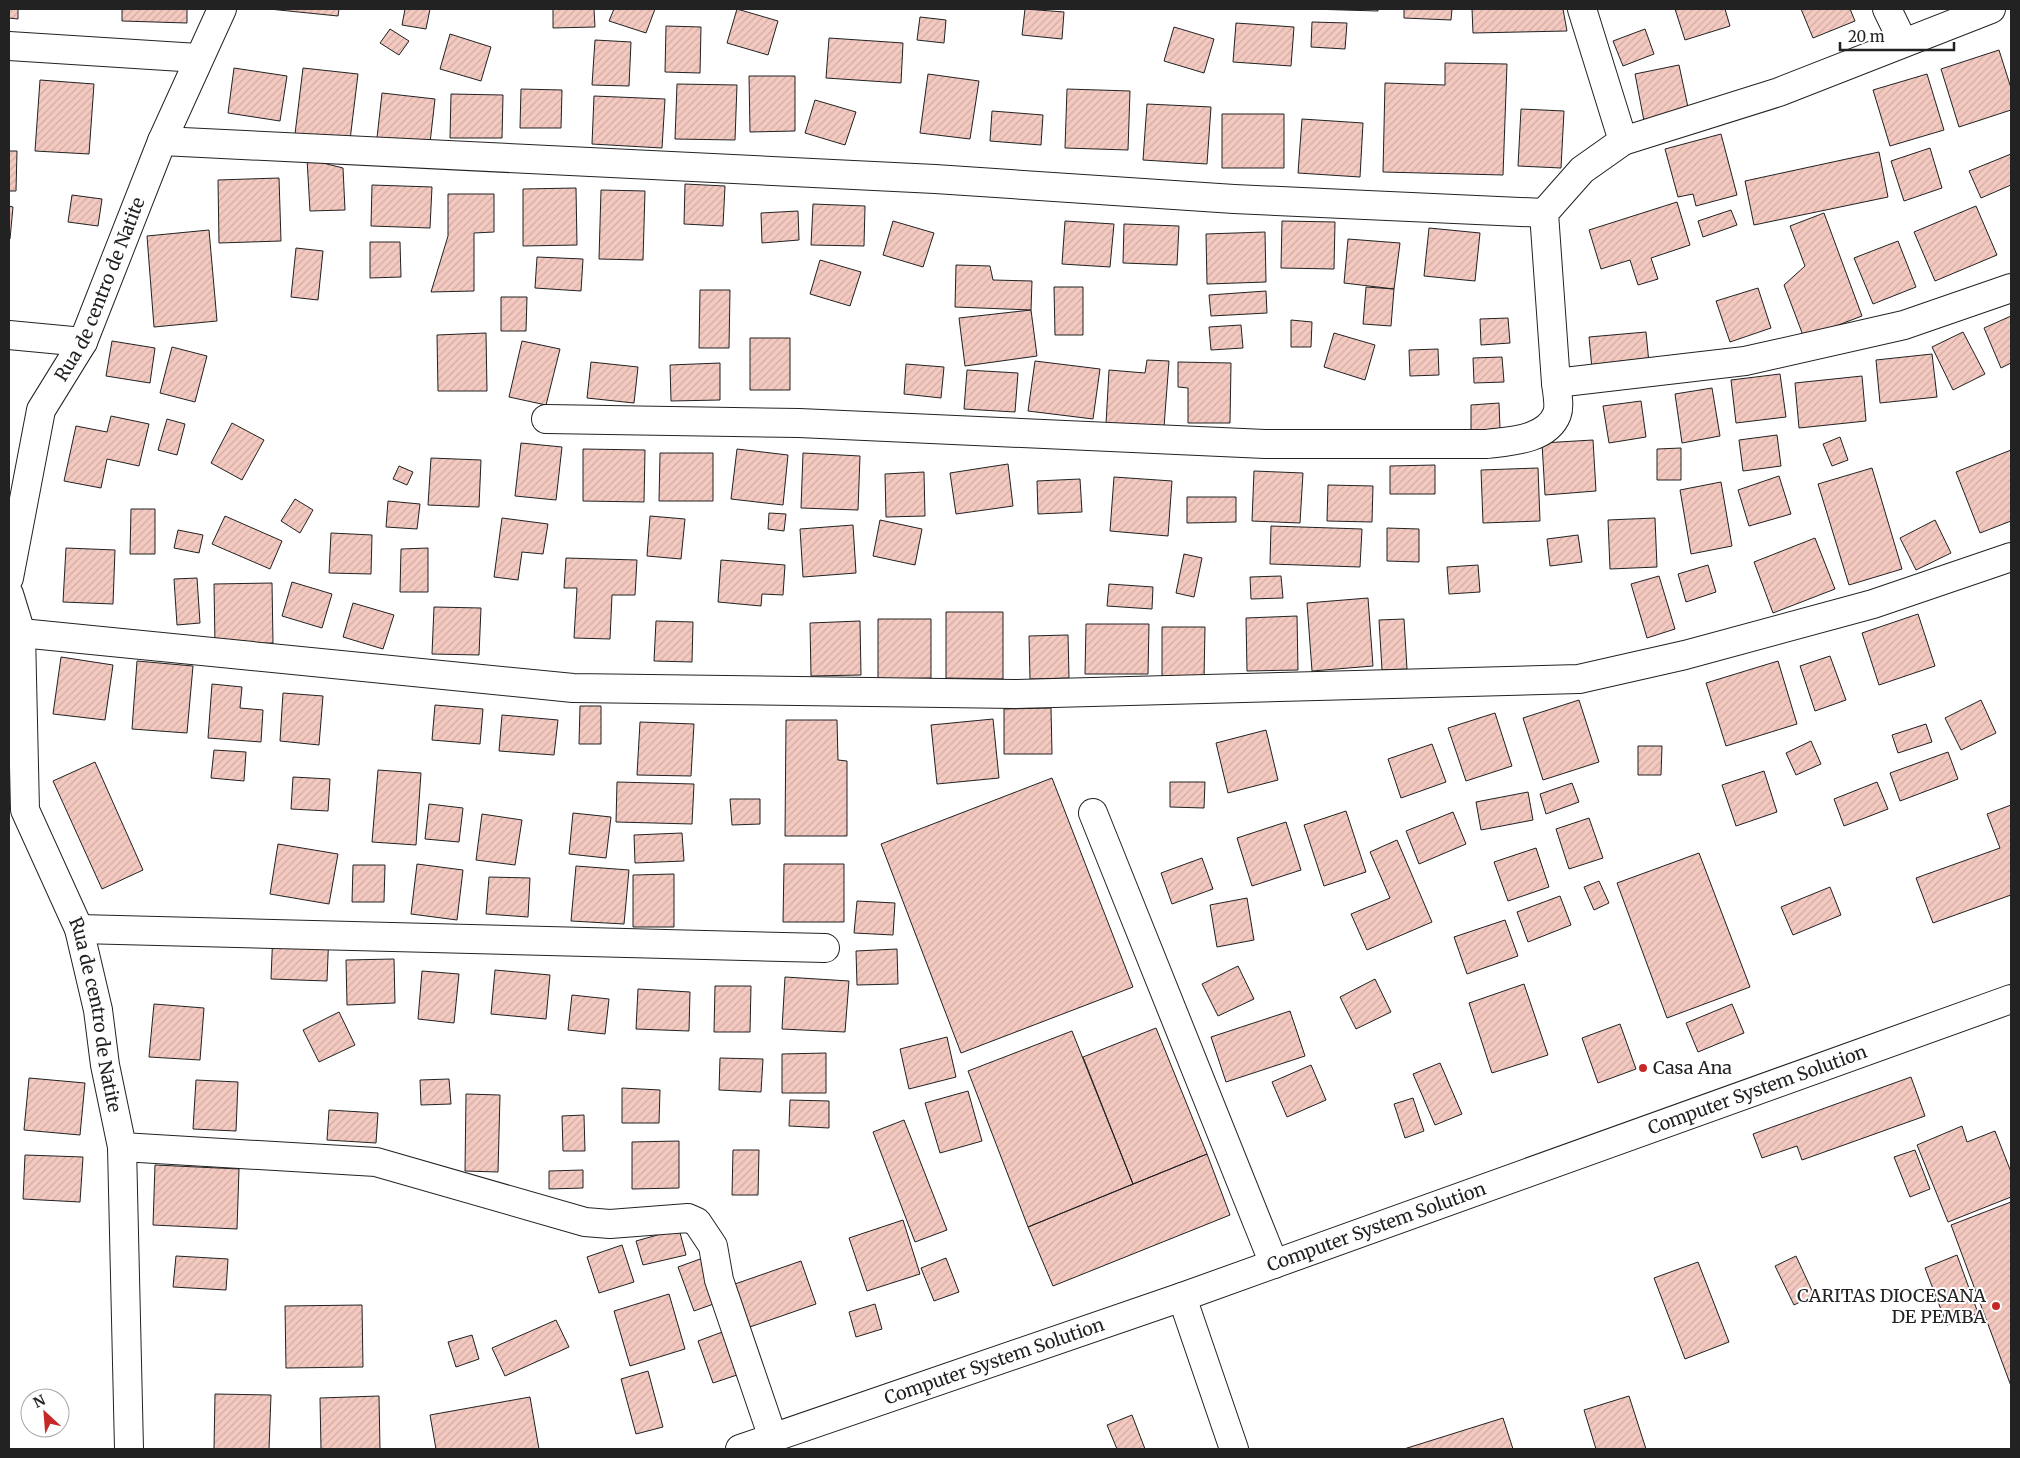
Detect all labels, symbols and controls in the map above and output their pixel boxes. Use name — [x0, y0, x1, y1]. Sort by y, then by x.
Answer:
scale bar — [1840, 20, 1954, 52]
text: 20 m — [1848, 27, 1885, 46]
street label: Rua de centro de Natite — [50, 194, 150, 385]
street label: Rua de centro de Natite — [64, 913, 127, 1114]
street label: Computer System Solution — [1645, 1040, 1870, 1140]
place label: Casa Ana — [1653, 1056, 1732, 1079]
marker: Casa Ana — [1637, 1062, 1649, 1074]
street label: Computer System Solution — [1264, 1177, 1489, 1277]
place label: CARITAS DIOCESANA DE PEMBA — [1797, 1284, 1986, 1328]
marker: CARITAS DIOCESANA DE PEMBA — [1990, 1300, 2002, 1312]
street label: Computer System Solution — [881, 1313, 1107, 1410]
north arrow — [20, 1388, 70, 1438]
text: N — [30, 1391, 48, 1412]

